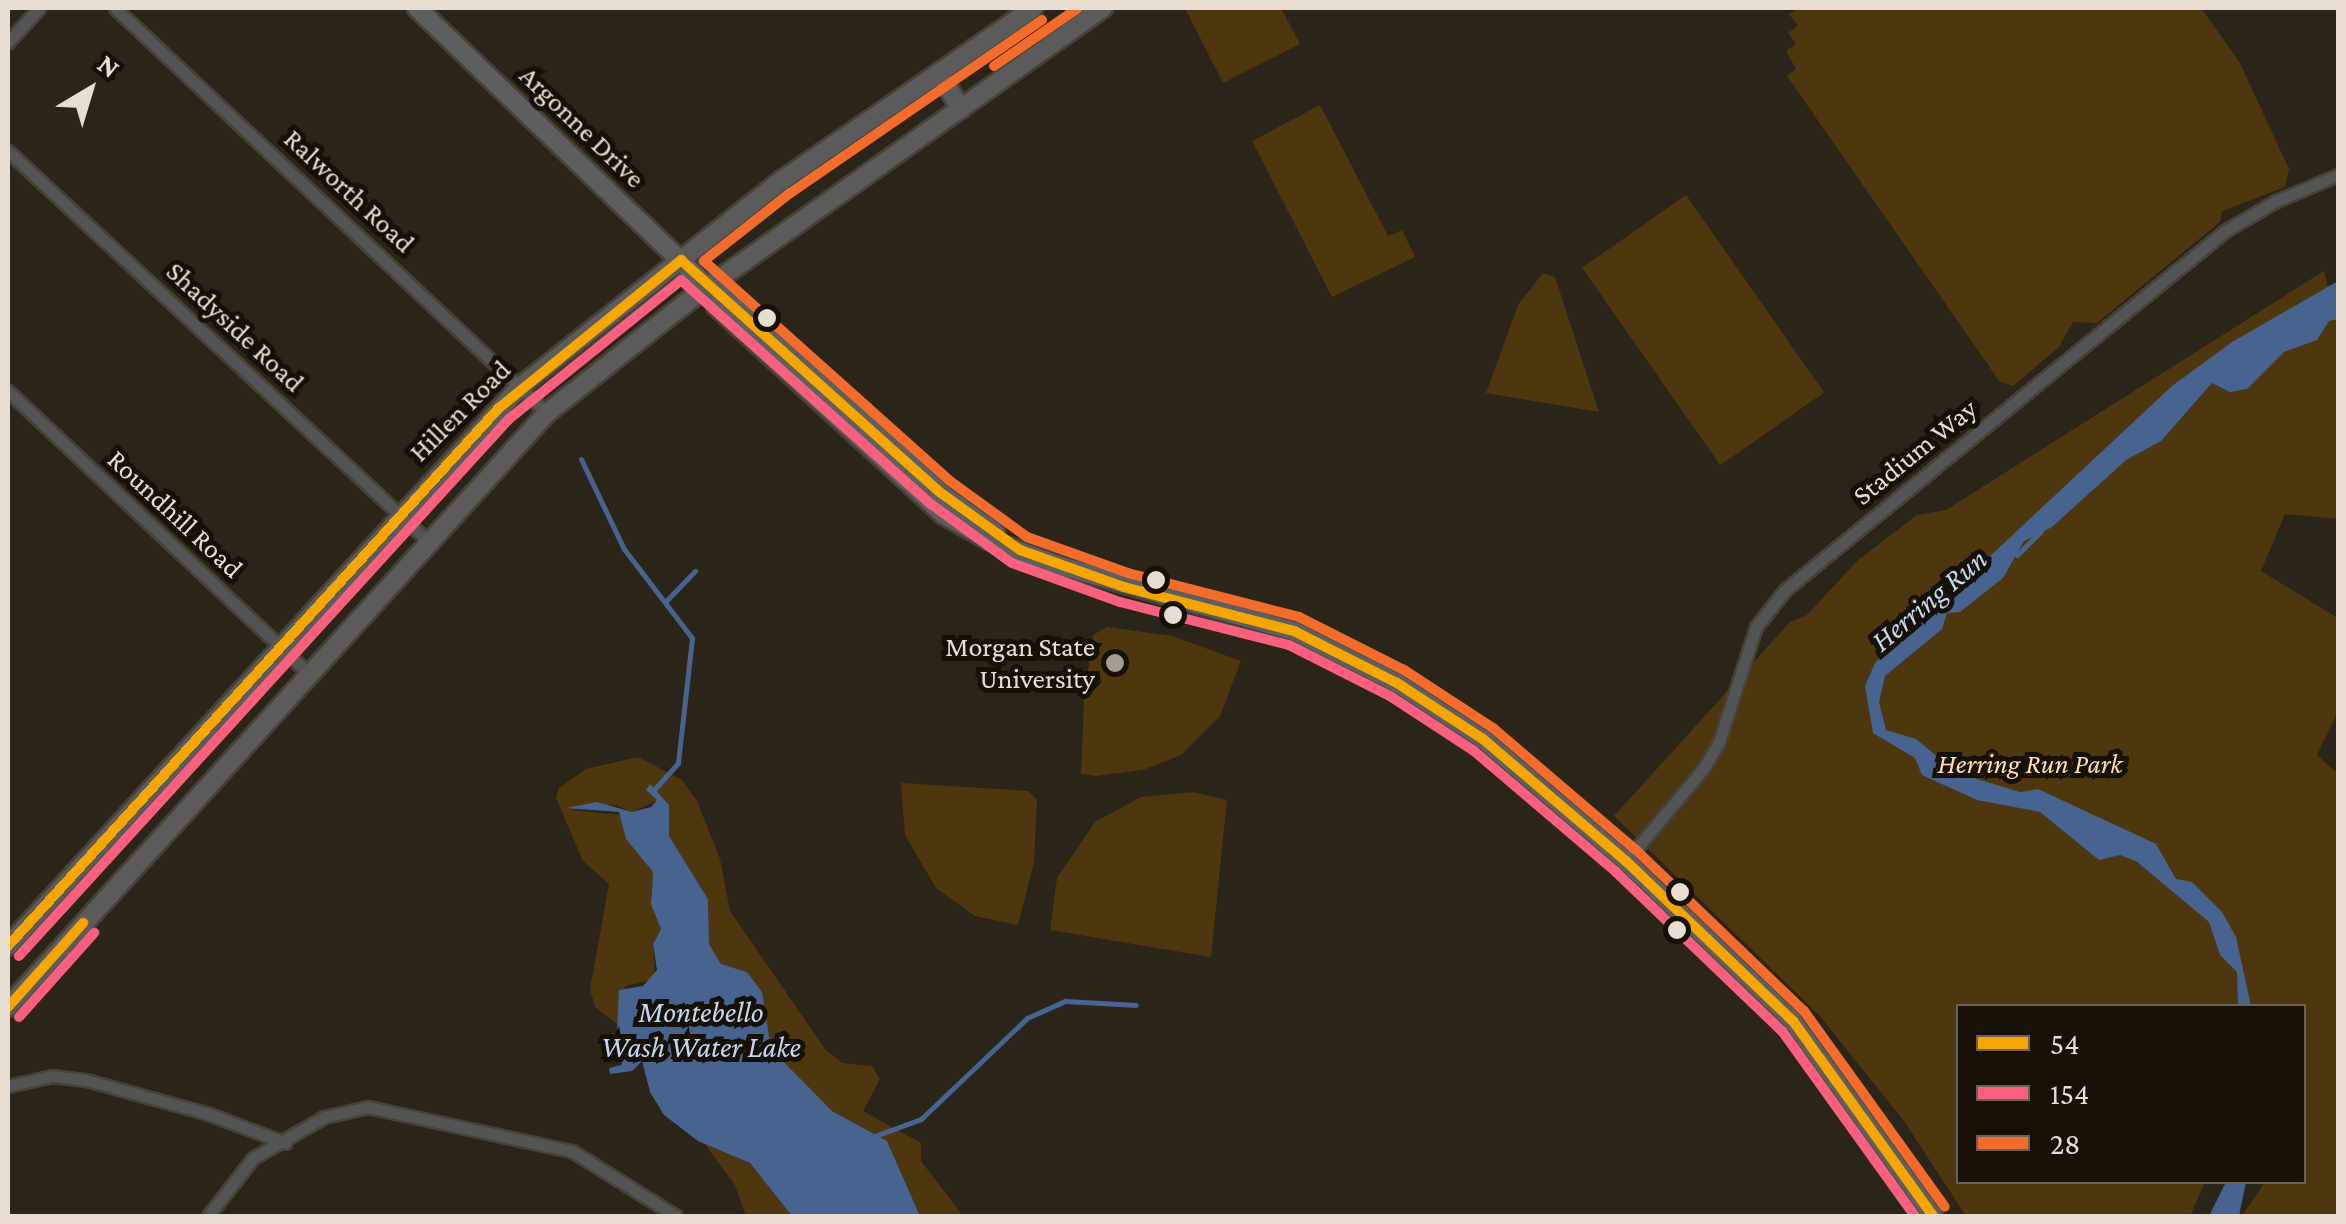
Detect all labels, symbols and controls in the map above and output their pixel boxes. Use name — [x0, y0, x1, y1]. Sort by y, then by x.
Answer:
north arrow — [40, 40, 140, 140]
text: N — [92, 48, 126, 84]
street label: Argonne Drive — [512, 59, 652, 195]
street label: Ralworth Road — [277, 122, 421, 260]
street label: Shadyside Road — [159, 255, 311, 399]
unlabelled marker — [757, 308, 777, 328]
street label: Hillen Road — [402, 353, 518, 469]
street label: Stadium Way — [1846, 392, 1984, 512]
street label: Roundhill Road — [100, 443, 250, 585]
water label: Herring Run — [1864, 541, 1994, 659]
unlabelled marker — [1146, 570, 1166, 590]
unlabelled marker — [1163, 605, 1183, 625]
place label: Morgan State University — [945, 630, 1095, 696]
marker: Morgan State University — [1104, 652, 1126, 674]
park label: Herring Run Park — [1937, 747, 2123, 781]
unlabelled marker — [1670, 882, 1690, 902]
unlabelled marker — [1667, 920, 1687, 940]
water label: Montebello Wash Water Lake — [601, 994, 801, 1064]
legend — [1956, 1004, 2306, 1184]
text: 54 — [2050, 1027, 2079, 1060]
text: 154 — [2050, 1077, 2089, 1110]
text: 28 — [2050, 1127, 2080, 1160]

